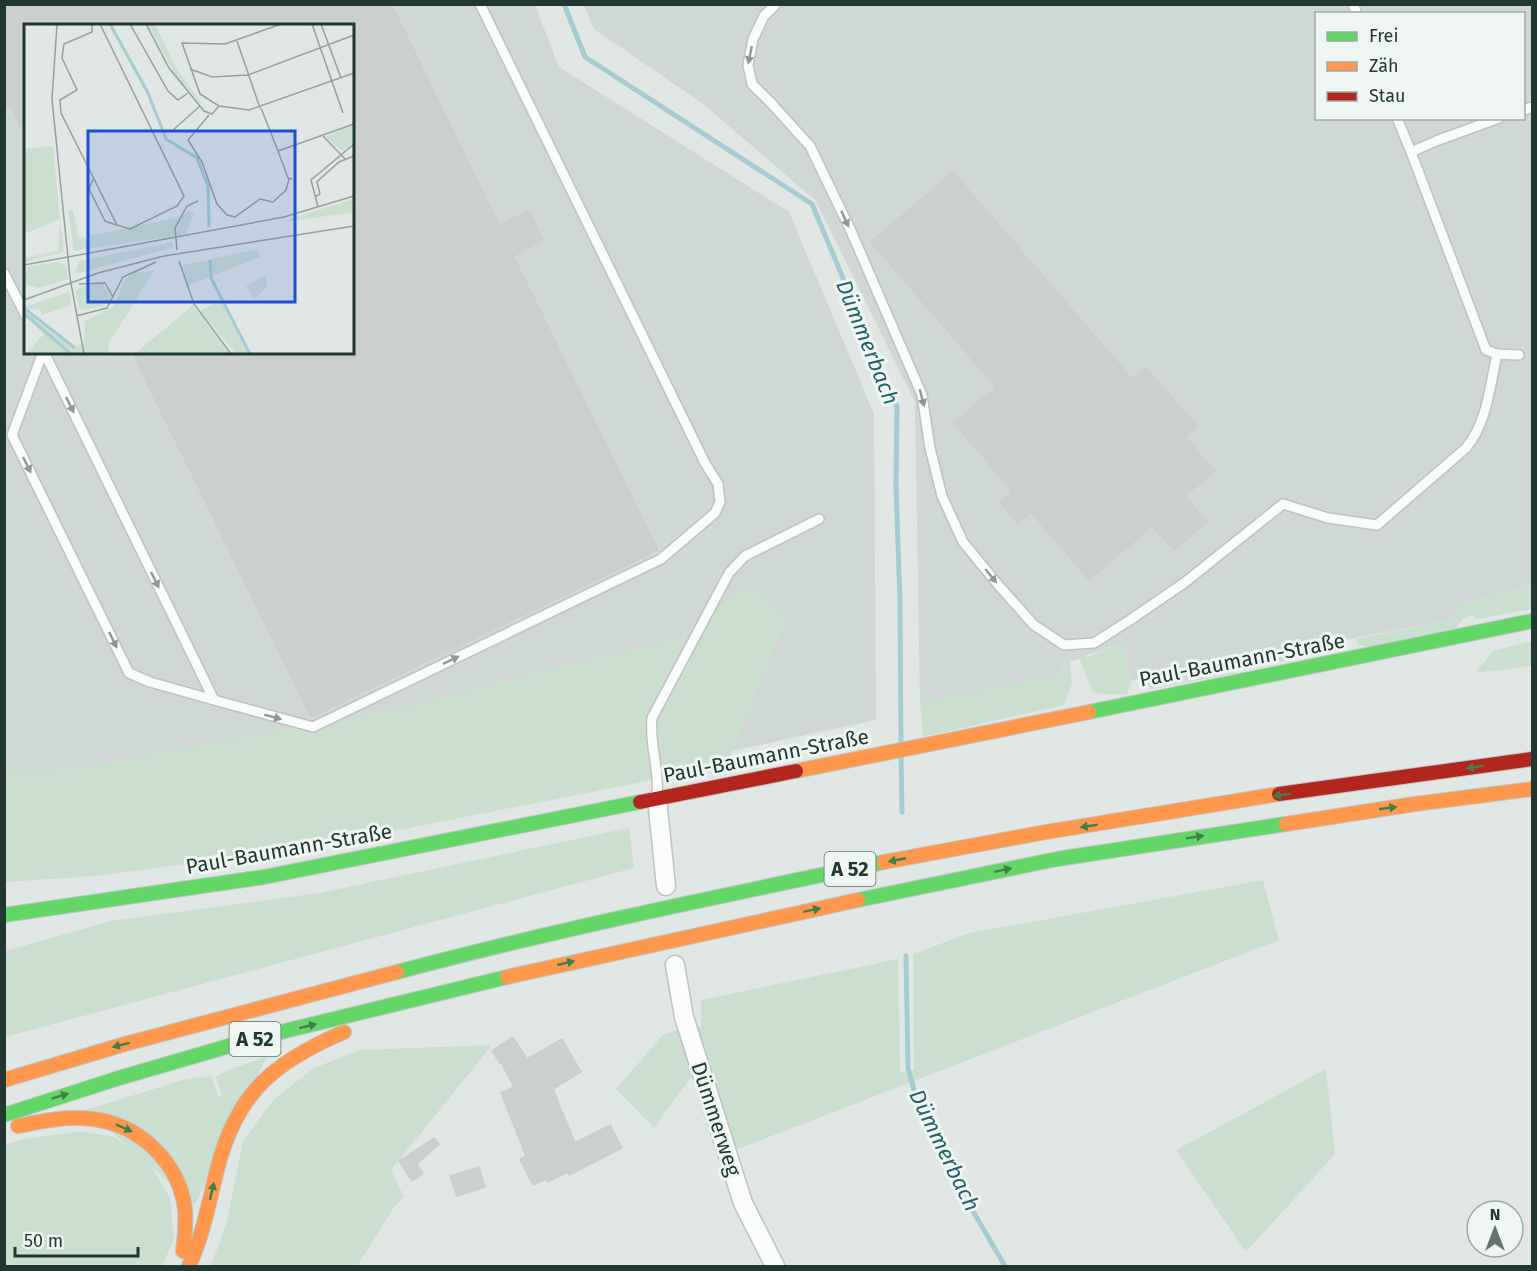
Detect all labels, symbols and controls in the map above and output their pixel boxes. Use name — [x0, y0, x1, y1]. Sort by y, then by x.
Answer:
legend — [1315, 12, 1525, 120]
inset map — [24, 24, 354, 354]
text: Frei — [1369, 25, 1399, 47]
one-way arrow — [745, 46, 754, 65]
text: Zäh — [1369, 55, 1398, 77]
text: Stau — [1369, 85, 1405, 107]
one-way arrow — [840, 210, 849, 227]
water label: Dümmerbach — [830, 276, 905, 409]
one-way arrow — [917, 389, 927, 407]
one-way arrow — [64, 396, 74, 414]
one-way arrow — [21, 456, 31, 474]
one-way arrow — [984, 568, 997, 584]
one-way arrow — [150, 572, 160, 589]
street label: Paul-Baumann-Straße — [1137, 627, 1347, 693]
one-way arrow — [109, 631, 118, 648]
one-way arrow — [443, 656, 460, 665]
one-way arrow — [264, 712, 282, 722]
street label: Paul-Baumann-Straße — [661, 723, 871, 789]
one-way arrow — [1465, 762, 1484, 771]
one-way arrow — [1272, 791, 1291, 800]
one-way arrow — [1378, 804, 1397, 813]
street label: Paul-Baumann-Straße — [184, 818, 394, 880]
one-way arrow — [1079, 822, 1098, 831]
one-way arrow — [1185, 833, 1204, 842]
road number: A 52 — [824, 852, 876, 886]
one-way arrow — [887, 856, 906, 865]
one-way arrow — [993, 865, 1012, 874]
one-way arrow — [802, 904, 821, 914]
one-way arrow — [557, 958, 575, 968]
one-way arrow — [299, 1020, 317, 1030]
road number: A 52 — [230, 1022, 280, 1056]
one-way arrow — [112, 1041, 130, 1051]
street label: Dümmerweg — [685, 1059, 747, 1180]
water label: Dümmerbach — [903, 1085, 986, 1216]
one-way arrow — [51, 1091, 69, 1100]
one-way arrow — [115, 1123, 133, 1133]
one-way arrow — [208, 1182, 218, 1200]
north arrow — [1465, 1199, 1525, 1259]
text: N — [1490, 1205, 1500, 1224]
scale bar — [15, 1220, 138, 1258]
text: 50 m — [24, 1230, 63, 1252]

